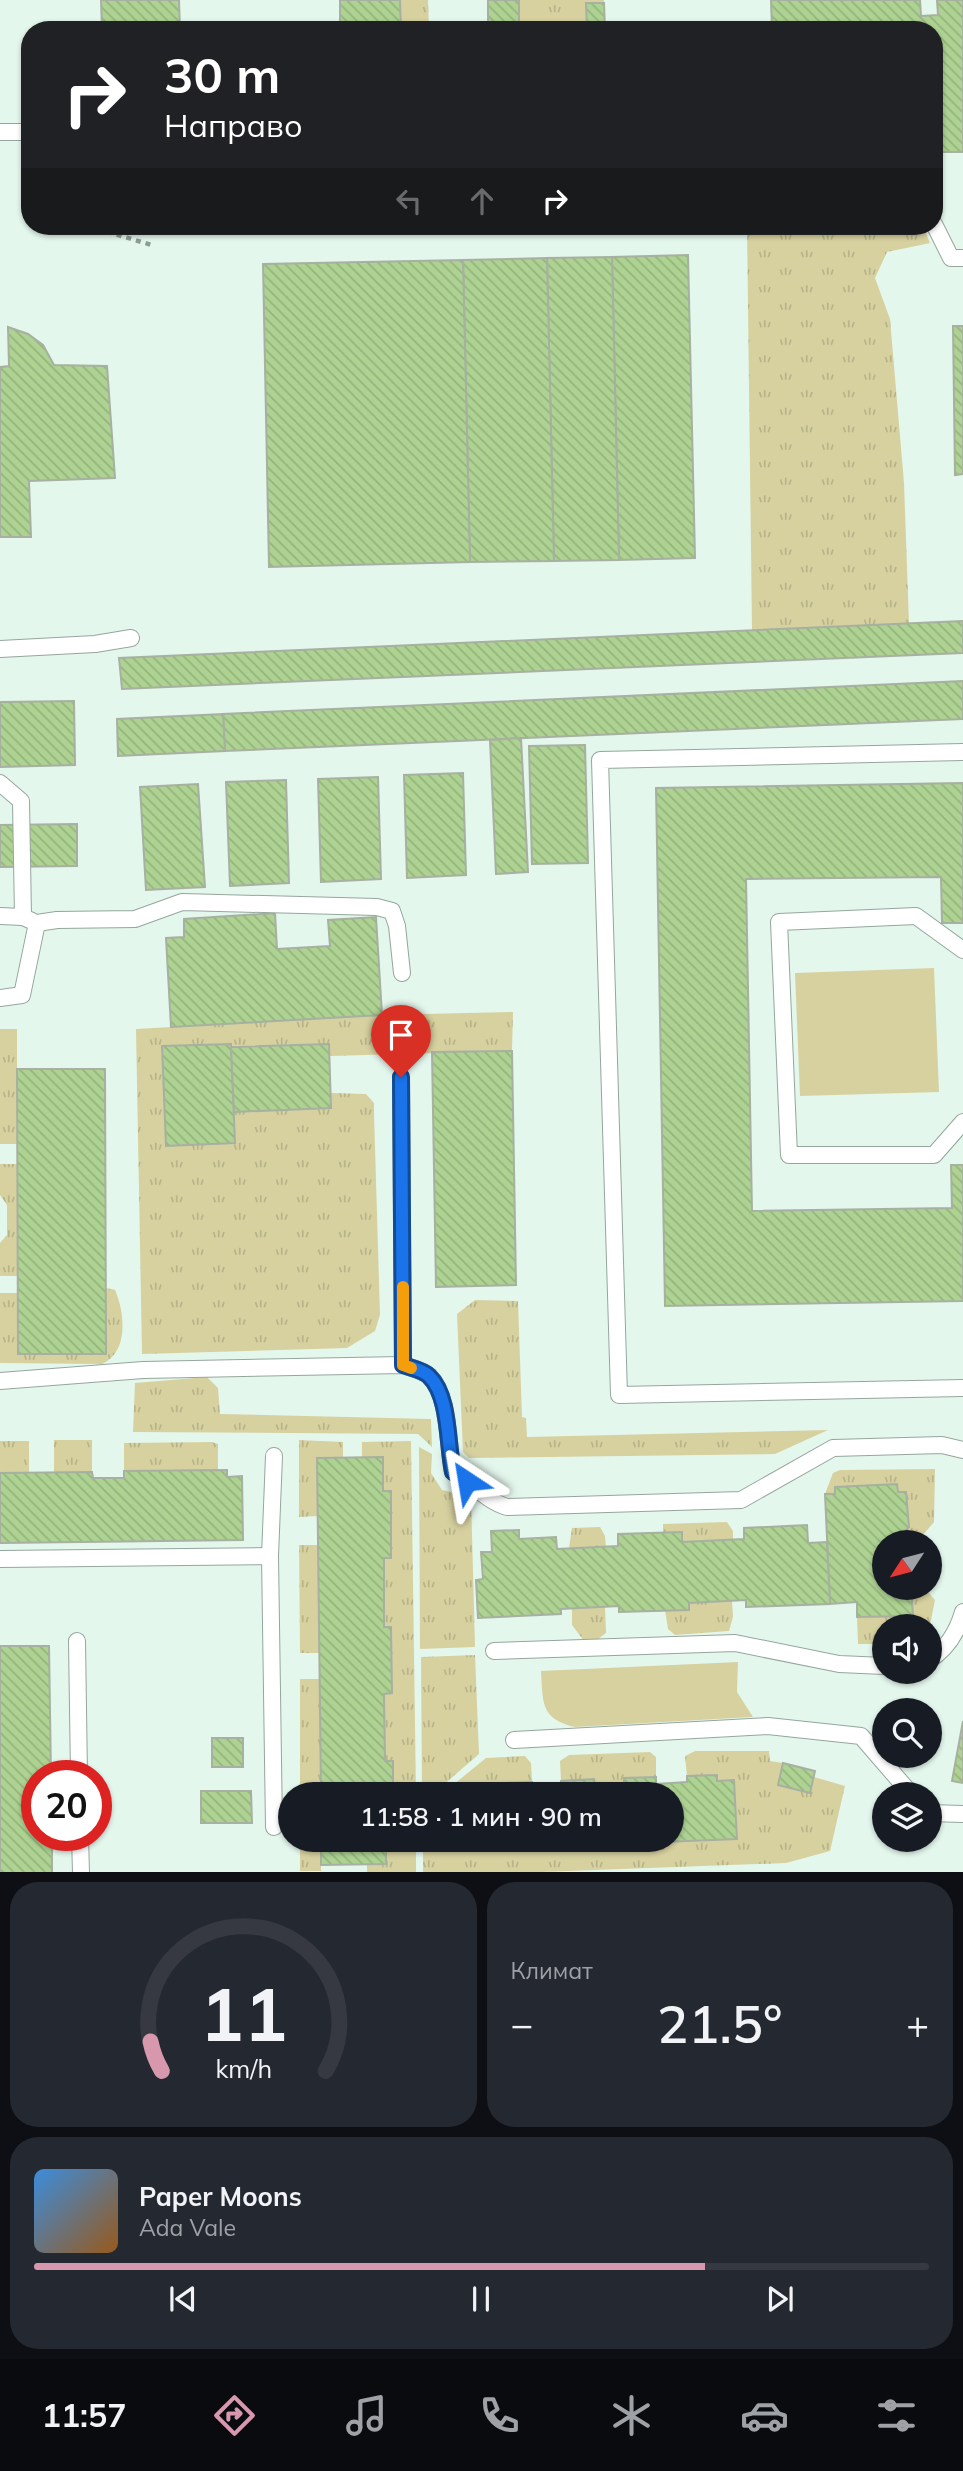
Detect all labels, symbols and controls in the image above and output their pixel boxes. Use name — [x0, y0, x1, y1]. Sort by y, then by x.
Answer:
text: 30 m — [164, 44, 280, 105]
icon: right — [49, 49, 140, 140]
text: Направо — [164, 105, 303, 145]
icon: left — [390, 182, 428, 220]
icon: ahead — [463, 182, 501, 220]
icon: right — [536, 182, 574, 220]
pin — [371, 1005, 431, 1077]
icon: arrive — [382, 1016, 420, 1054]
position arrow — [430, 1444, 504, 1518]
north arrow — [872, 1530, 942, 1600]
map controls — [872, 1530, 942, 1852]
button: sound — [872, 1614, 942, 1684]
button: search — [872, 1698, 942, 1768]
speed limit sign: 20 — [21, 1760, 112, 1851]
button: layers — [872, 1782, 942, 1852]
text: 11:58 · 1 мин · 90 m — [360, 1800, 602, 1833]
text: Климат — [511, 1956, 593, 1985]
text: 11 — [200, 1968, 287, 2059]
text: 21.5° — [657, 1991, 782, 2056]
text: − — [511, 2000, 533, 2048]
text: + — [906, 2000, 929, 2048]
text: km/h — [215, 2052, 272, 2083]
text: Paper Moons — [139, 2180, 302, 2213]
text: Ada Vale — [139, 2213, 236, 2242]
icon: previous — [164, 2280, 202, 2318]
icon: pause — [462, 2280, 500, 2318]
icon: next — [761, 2280, 799, 2318]
icon: directions — [210, 2391, 259, 2440]
icon: music — [342, 2391, 391, 2440]
icon: phone — [475, 2391, 524, 2440]
icon: climate — [607, 2391, 656, 2440]
icon: car — [740, 2391, 789, 2440]
icon: filters — [872, 2391, 921, 2440]
text: 11:57 — [42, 2395, 126, 2435]

